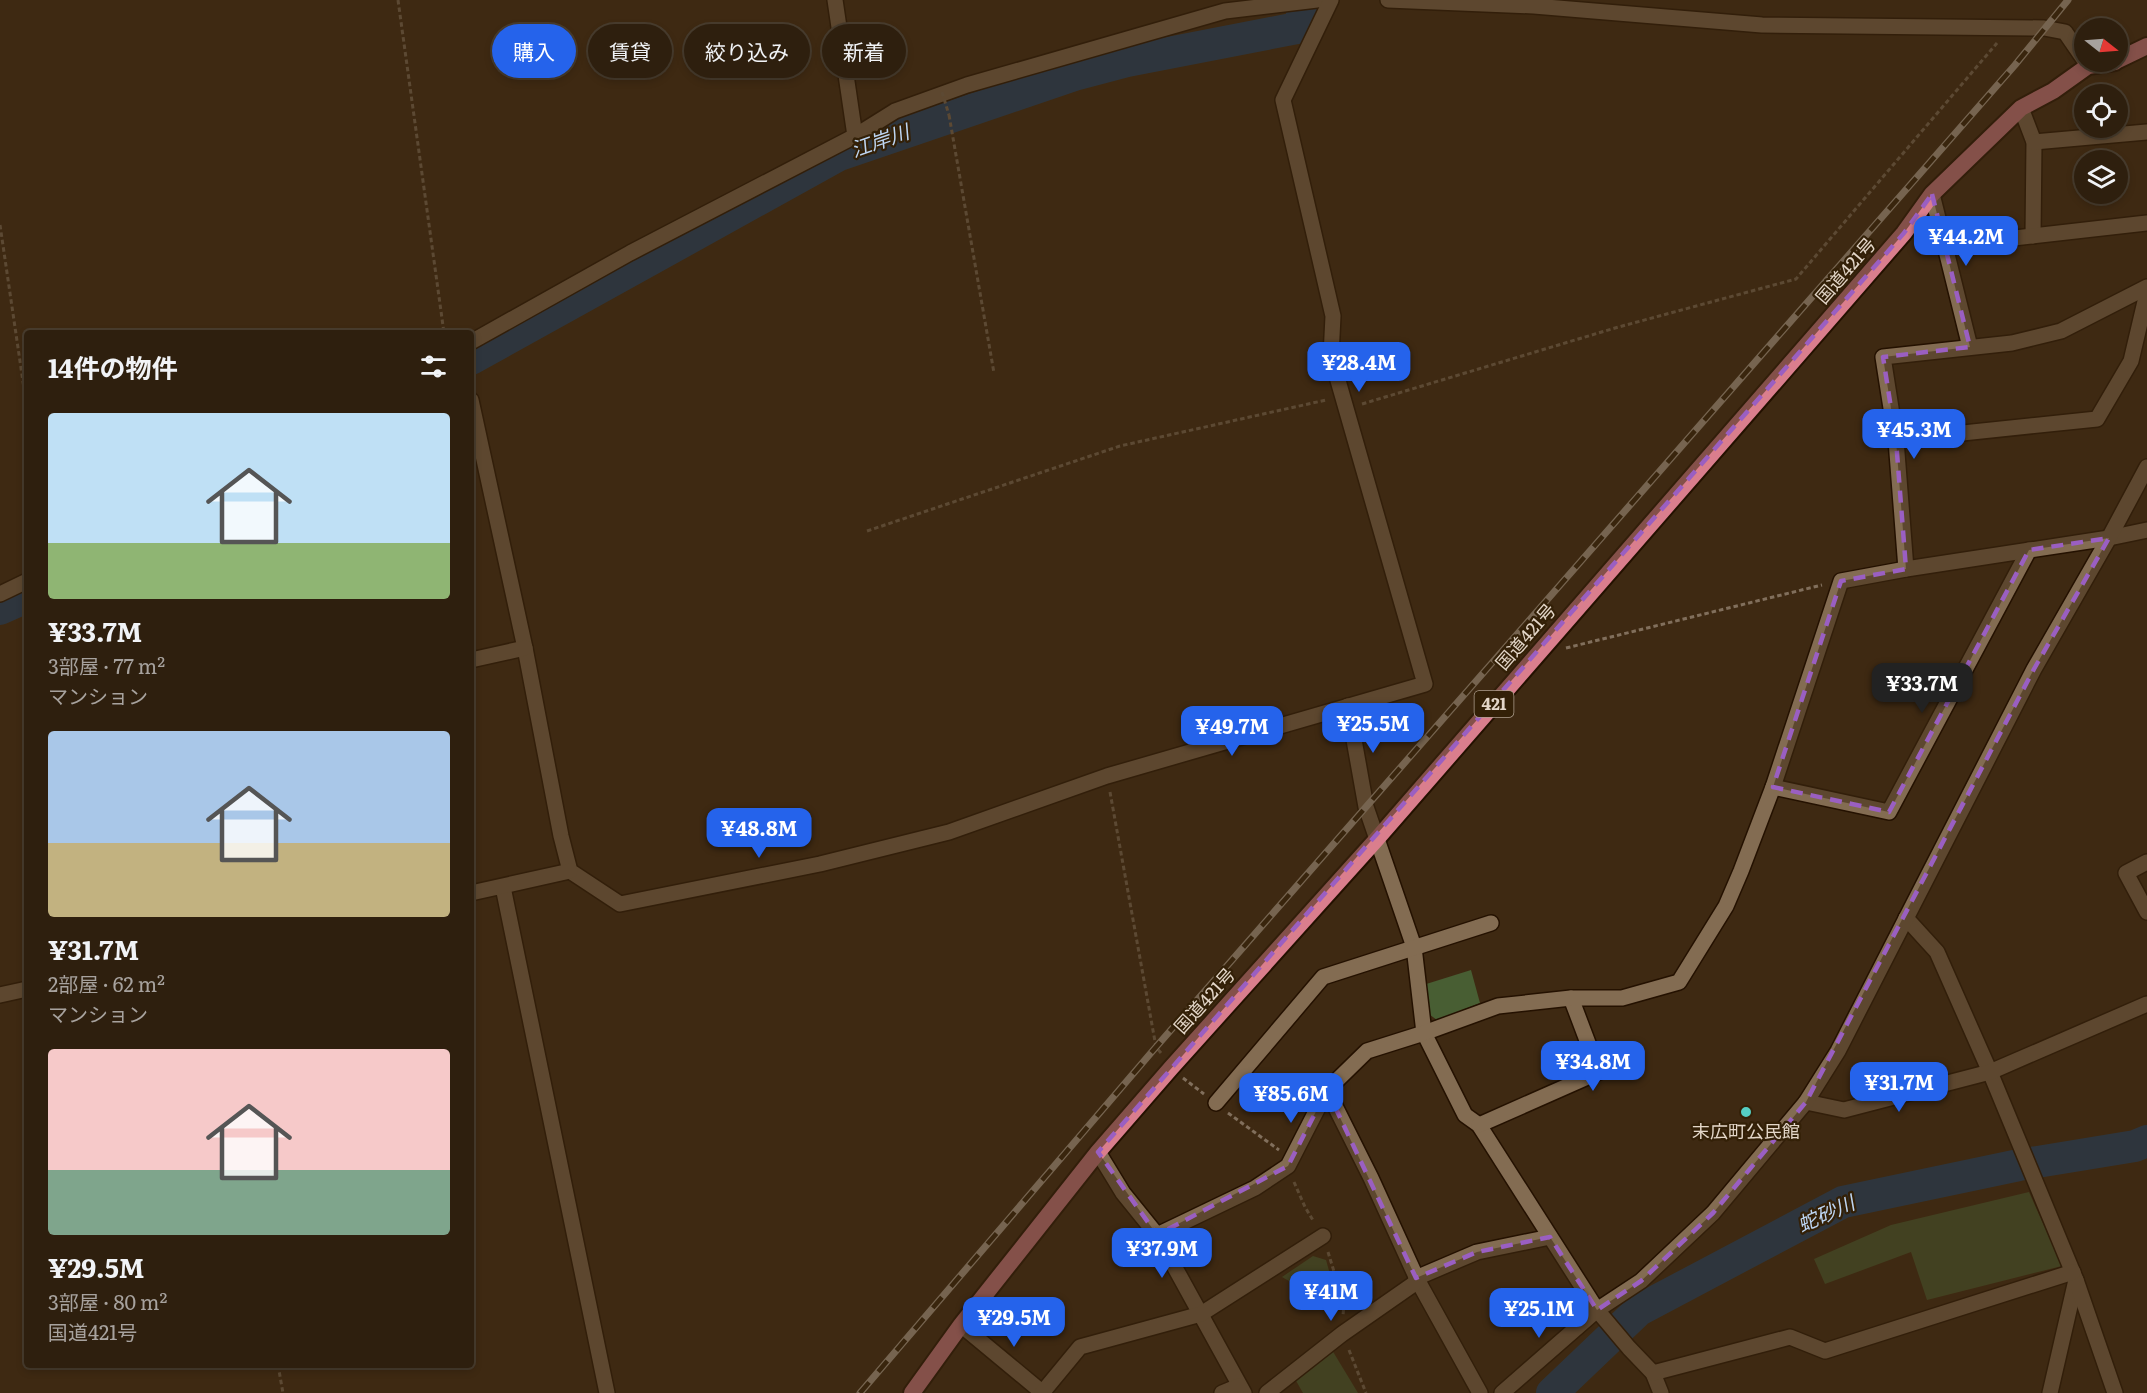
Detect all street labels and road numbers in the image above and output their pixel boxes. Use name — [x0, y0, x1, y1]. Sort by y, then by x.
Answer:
street label: 国道421号 — [1808, 231, 1881, 309]
street label: 国道421号 — [1488, 597, 1561, 675]
road number: 421 — [1474, 691, 1514, 717]
street label: 国道421号 — [1167, 961, 1241, 1039]

